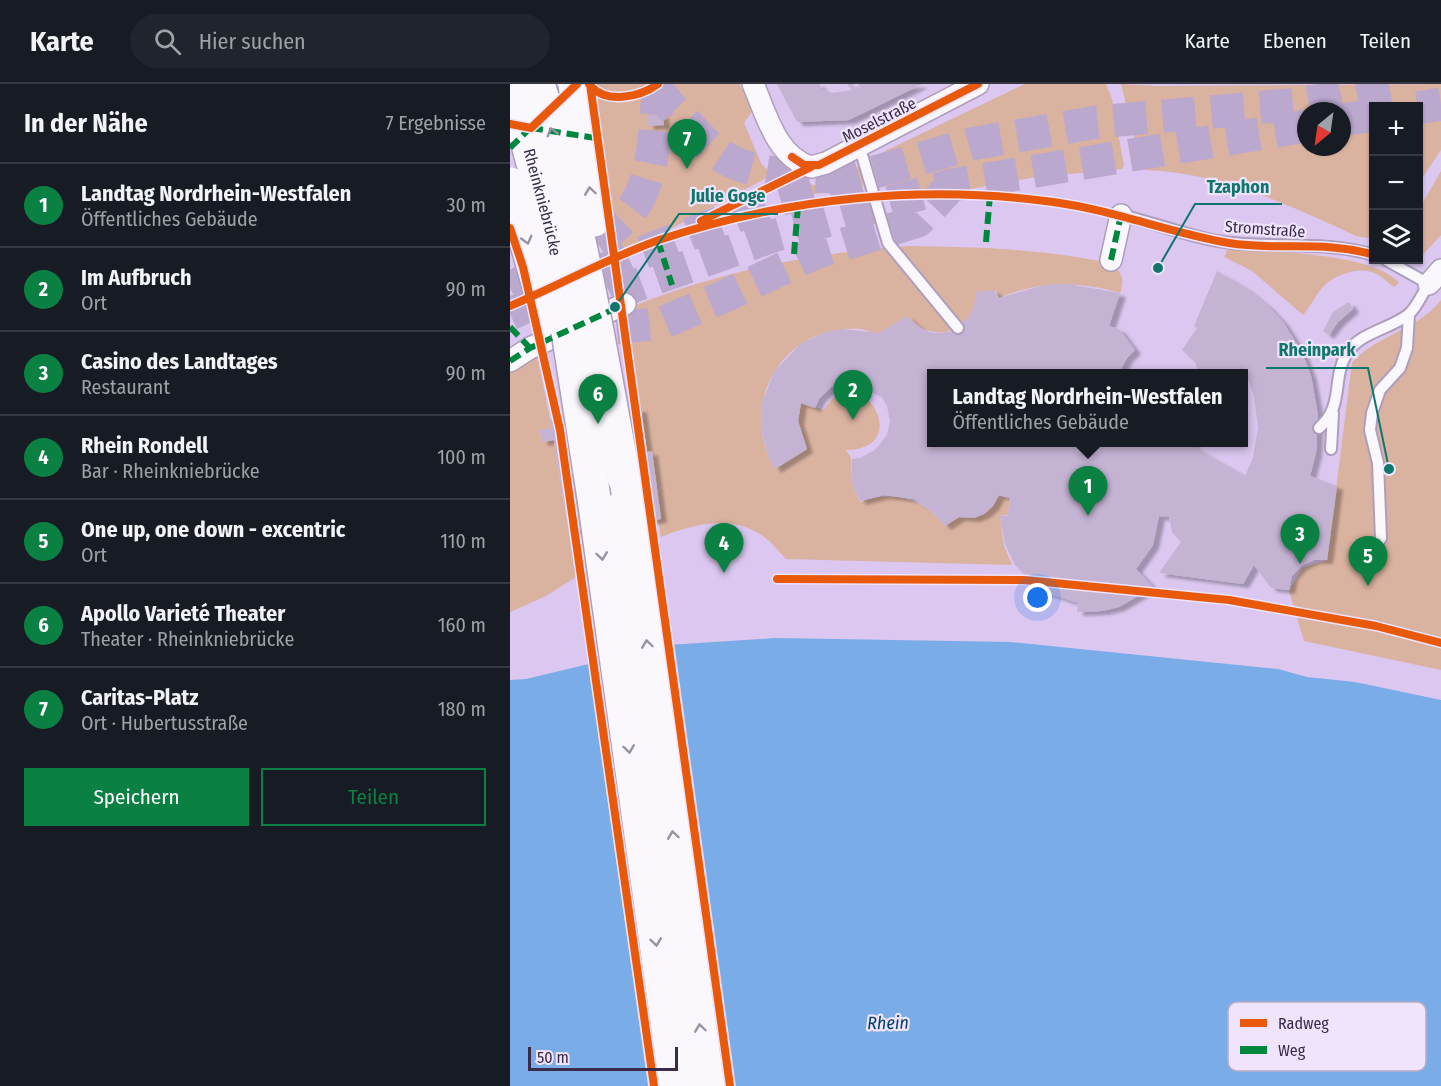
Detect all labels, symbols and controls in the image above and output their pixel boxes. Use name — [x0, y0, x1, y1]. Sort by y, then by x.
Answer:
search box — [130, 14, 550, 68]
text: Karte — [30, 25, 94, 58]
icon: search — [151, 25, 184, 58]
text: Hier suchen — [199, 28, 306, 55]
text: Karte — [1184, 28, 1230, 54]
text: Ebenen — [1263, 28, 1327, 54]
text: Teilen — [1360, 28, 1411, 54]
street label: Moselstraße — [839, 93, 919, 147]
north arrow — [1297, 102, 1351, 156]
map controls — [1369, 102, 1423, 264]
button: + — [1369, 102, 1423, 156]
text: In der Nähe — [24, 108, 148, 139]
text: 7 Ergebnisse — [385, 111, 486, 135]
pin: 7 — [668, 120, 706, 169]
one-way arrow — [547, 127, 559, 138]
street label: Rheinkniebrücke — [520, 146, 565, 257]
button: − — [1369, 156, 1423, 210]
callout: Tzaphon — [1195, 168, 1282, 204]
text: Tzaphon — [1207, 176, 1269, 198]
callout: Julie Goge — [679, 178, 778, 214]
text: Landtag Nordrhein-Westfalen — [81, 180, 351, 207]
text: Julie Goge — [690, 185, 765, 207]
one-way arrow — [584, 186, 596, 195]
text: 1 — [39, 193, 48, 217]
text: 30 m — [446, 193, 486, 217]
text: Öffentliches Gebäude — [81, 207, 258, 231]
button: layers — [1369, 210, 1423, 264]
street label: Stromstraße — [1224, 217, 1306, 241]
one-way arrow — [520, 234, 532, 245]
text: Im Aufbruch — [81, 264, 191, 291]
text: 2 — [39, 277, 48, 301]
text: 90 m — [446, 277, 486, 301]
text: Ort — [81, 291, 107, 315]
callout: Rheinpark — [1266, 332, 1368, 368]
text: Rheinpark — [1278, 339, 1356, 361]
text: Casino des Landtages — [81, 348, 278, 375]
text: 3 — [39, 361, 48, 385]
text: 90 m — [446, 361, 486, 385]
popup — [927, 369, 1248, 447]
pin: 2 — [834, 370, 872, 420]
pin: 6 — [578, 374, 617, 424]
text: Restaurant — [81, 375, 170, 399]
text: Landtag Nordrhein-Westfalen — [952, 383, 1223, 410]
text: Öffentliches Gebäude — [952, 410, 1129, 434]
text: Rhein Rondell — [81, 432, 208, 459]
text: 4 — [38, 445, 49, 469]
text: 100 m — [437, 445, 486, 469]
text: Bar · Rheinkniebrücke — [81, 459, 260, 483]
pin: 1 — [1068, 466, 1108, 516]
pin: 3 — [1280, 514, 1320, 564]
text: One up, one down - excentric — [81, 516, 345, 543]
pin: 4 — [704, 524, 744, 573]
text: 5 — [39, 529, 48, 553]
text: 110 m — [440, 529, 486, 553]
pin: 5 — [1348, 536, 1388, 586]
text: Ort — [81, 543, 107, 567]
one-way arrow — [596, 551, 608, 560]
your location — [1023, 583, 1052, 612]
text: Apollo Varieté Theater — [81, 600, 285, 627]
text: 6 — [38, 613, 49, 637]
text: 160 m — [438, 613, 486, 637]
text: Theater · Rheinkniebrücke — [81, 627, 294, 651]
one-way arrow — [641, 639, 653, 648]
text: Caritas-Platz — [81, 684, 199, 711]
text: 7 — [39, 697, 48, 721]
text: 180 m — [438, 697, 486, 721]
text: Ort · Hubertusstraße — [81, 711, 248, 735]
one-way arrow — [623, 744, 635, 753]
button: Speichern — [24, 768, 249, 826]
button: Teilen — [261, 768, 486, 826]
one-way arrow — [668, 830, 680, 840]
one-way arrow — [650, 937, 662, 947]
legend — [1228, 1002, 1426, 1071]
water label: Rhein — [867, 1012, 909, 1034]
text: Radweg — [1278, 1014, 1329, 1033]
one-way arrow — [695, 1023, 707, 1033]
text: Weg — [1278, 1041, 1306, 1060]
scale bar — [528, 1044, 678, 1072]
text: 50 m — [537, 1048, 569, 1067]

